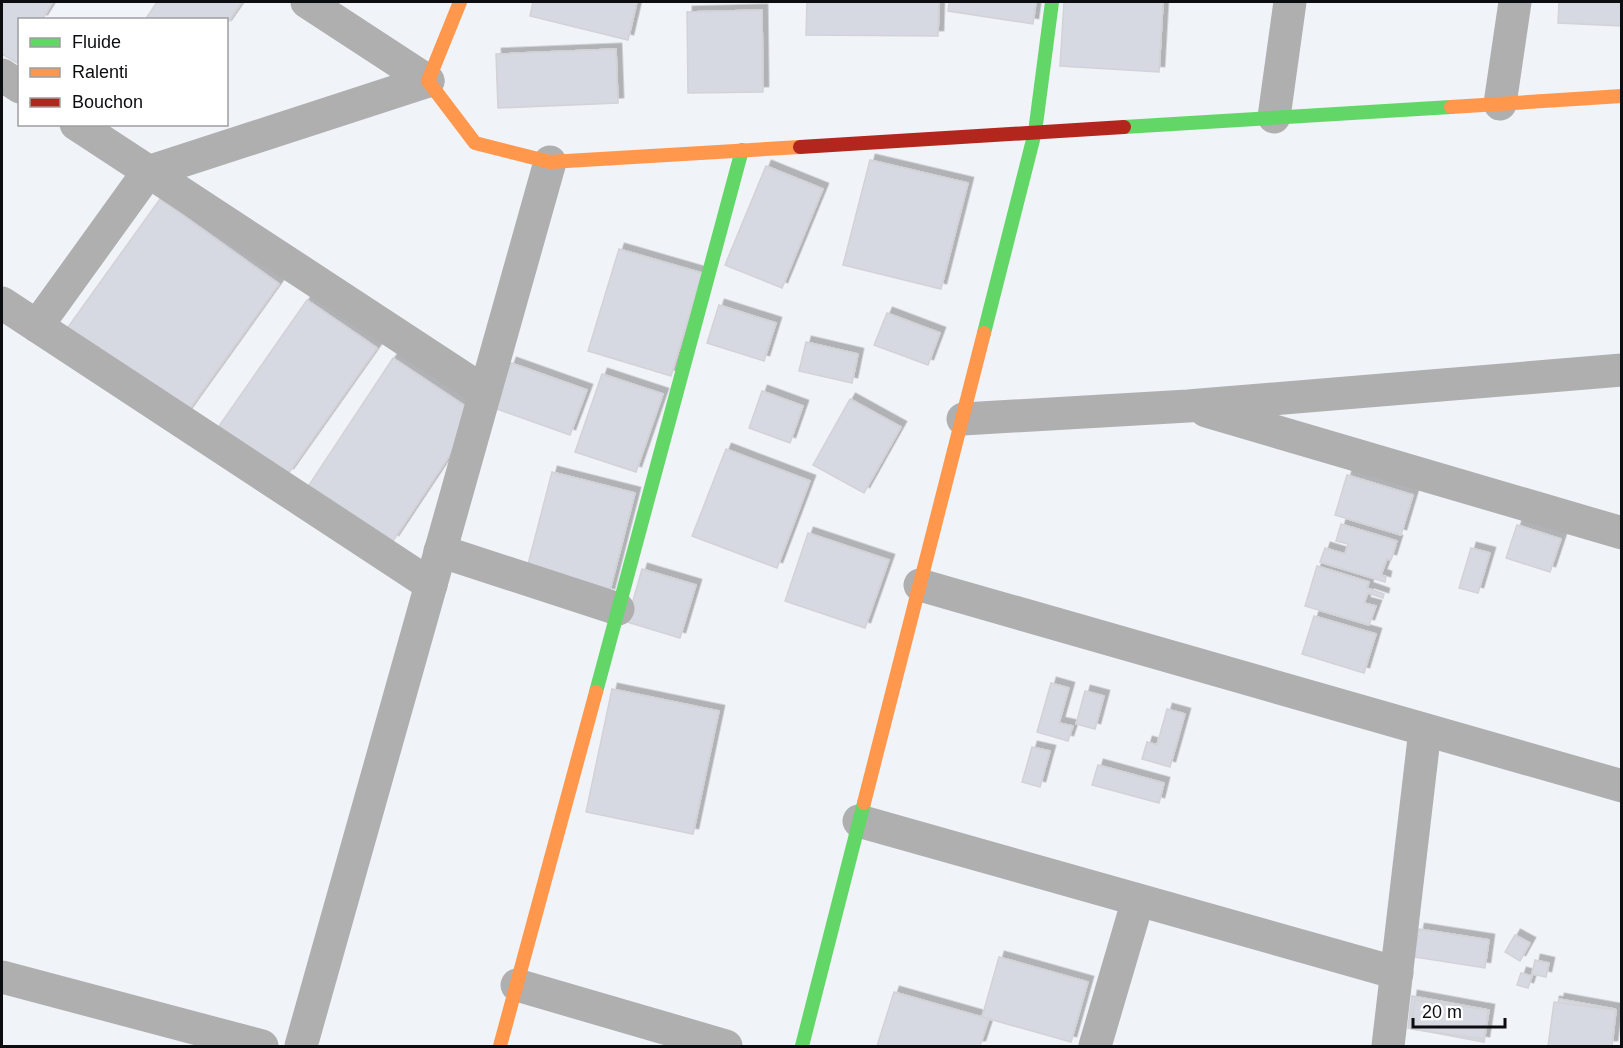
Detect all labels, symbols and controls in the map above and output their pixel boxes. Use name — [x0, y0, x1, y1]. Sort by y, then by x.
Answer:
legend — [18, 18, 228, 126]
text: Fluide — [72, 32, 121, 52]
text: Ralenti — [72, 62, 128, 82]
text: Bouchon — [72, 92, 143, 112]
scale bar — [1413, 991, 1504, 1029]
text: 20 m — [1422, 1002, 1462, 1022]

